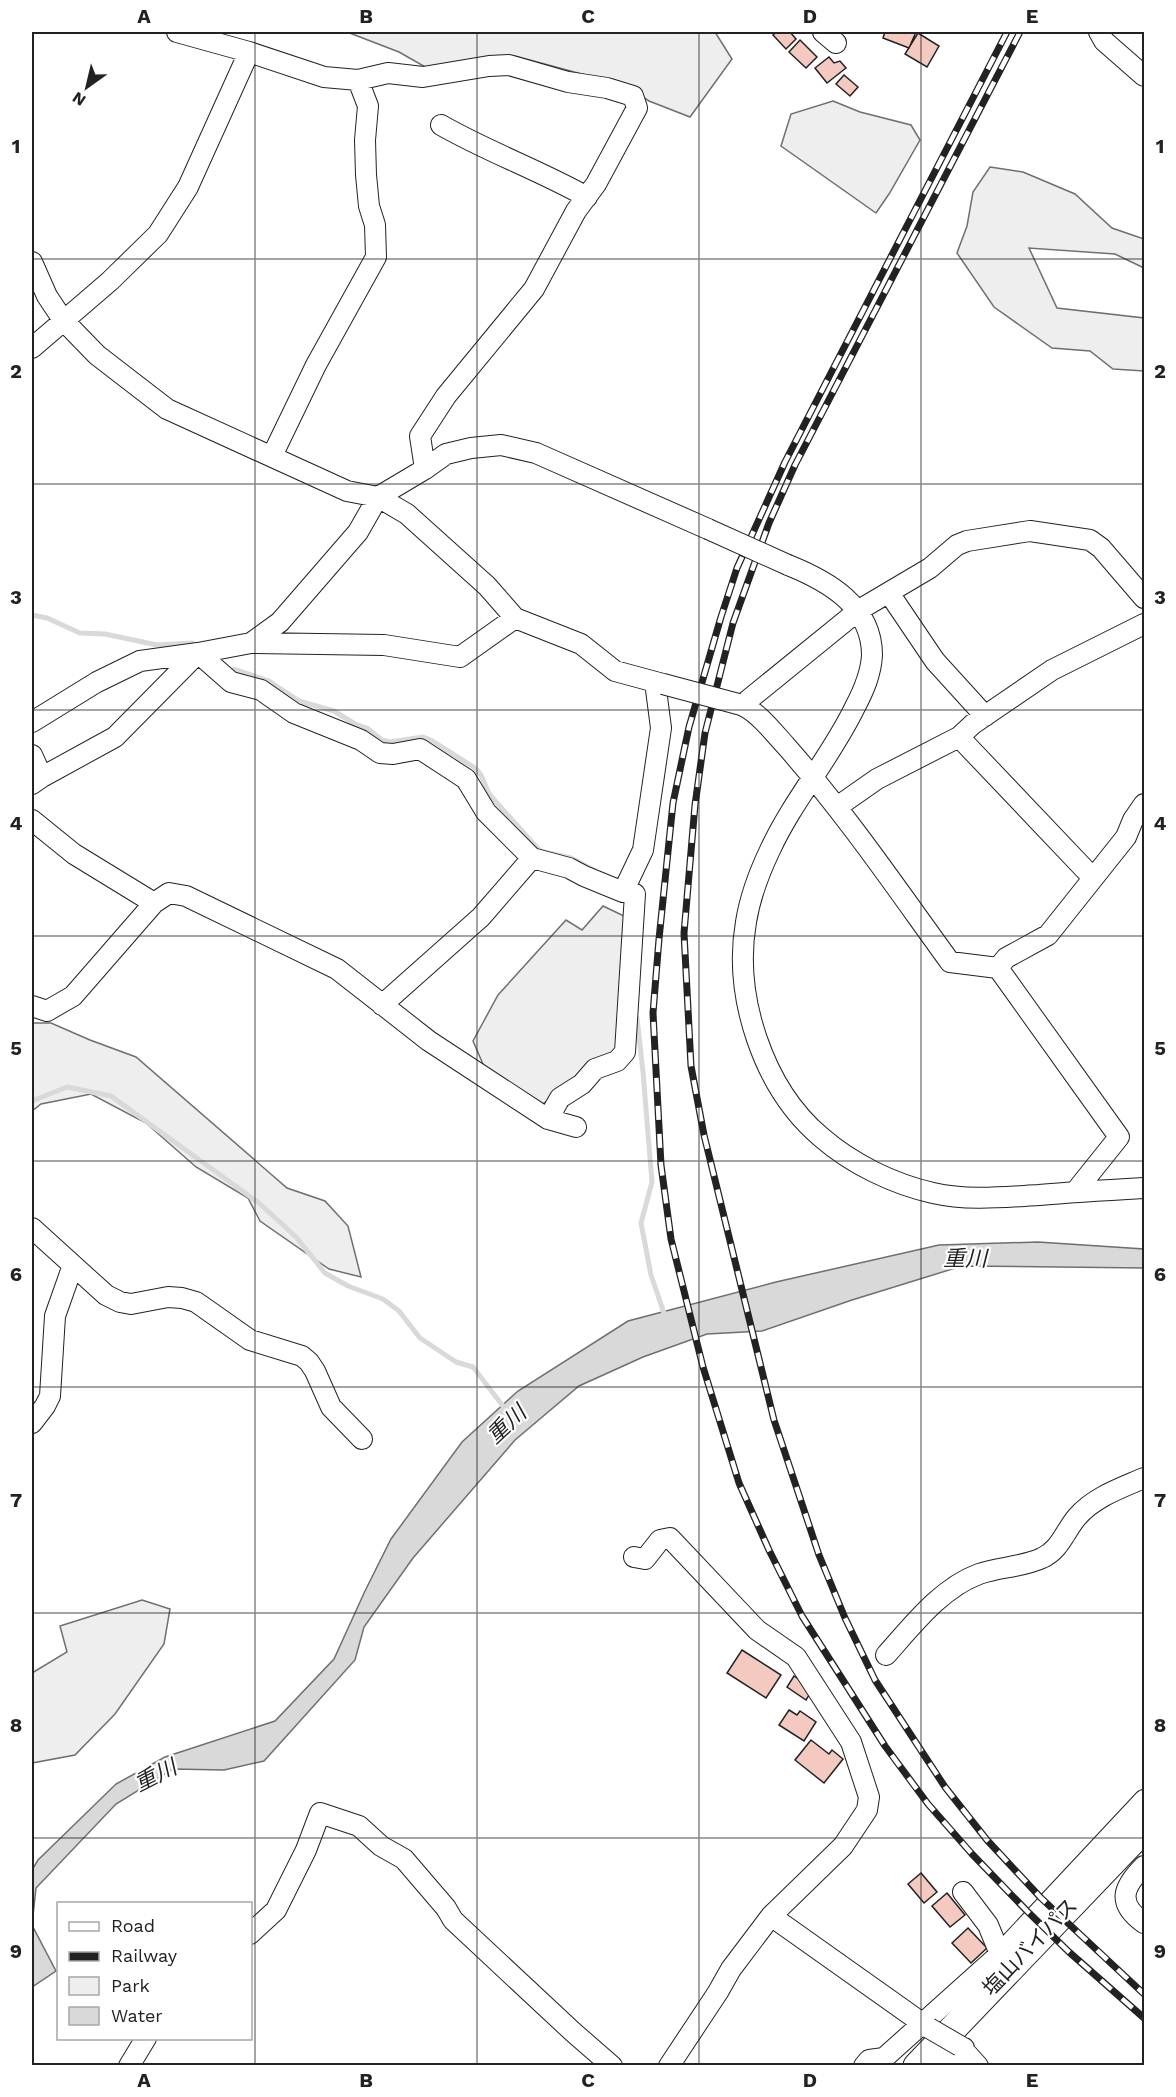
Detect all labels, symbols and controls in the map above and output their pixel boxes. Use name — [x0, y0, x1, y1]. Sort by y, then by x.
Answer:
text: A — [137, 4, 151, 28]
text: B — [359, 4, 373, 28]
text: C — [581, 4, 595, 28]
text: D — [803, 4, 817, 28]
text: E — [1026, 4, 1038, 28]
north arrow — [57, 57, 117, 117]
text: N — [69, 88, 89, 110]
text: 1 — [12, 134, 20, 158]
text: 1 — [1156, 134, 1164, 158]
text: 2 — [10, 359, 22, 383]
text: 2 — [1154, 359, 1166, 383]
text: 3 — [10, 585, 22, 609]
text: 3 — [1154, 585, 1166, 609]
text: 4 — [10, 811, 23, 835]
text: 4 — [1154, 811, 1167, 835]
text: 5 — [10, 1036, 22, 1060]
text: 5 — [1154, 1036, 1166, 1060]
water label: 重川 — [943, 1246, 989, 1271]
text: 6 — [10, 1262, 22, 1286]
text: 6 — [1154, 1262, 1166, 1286]
water label: 重川 — [482, 1399, 532, 1449]
text: 7 — [10, 1488, 22, 1512]
text: 7 — [1154, 1488, 1166, 1512]
text: 8 — [10, 1713, 22, 1737]
text: 8 — [1154, 1713, 1166, 1737]
water label: 重川 — [130, 1753, 182, 1797]
street label: 塩山バイパス — [977, 1893, 1082, 2001]
legend — [57, 1902, 252, 2040]
text: Road — [111, 1915, 155, 1936]
text: 9 — [10, 1939, 22, 1963]
text: 9 — [1154, 1939, 1166, 1963]
text: Railway — [111, 1945, 178, 1966]
text: Park — [111, 1975, 150, 1996]
text: Water — [111, 2005, 163, 2026]
text: A — [137, 2068, 151, 2092]
text: B — [359, 2068, 373, 2092]
text: C — [581, 2068, 595, 2092]
text: D — [803, 2068, 817, 2092]
text: E — [1026, 2068, 1038, 2092]

